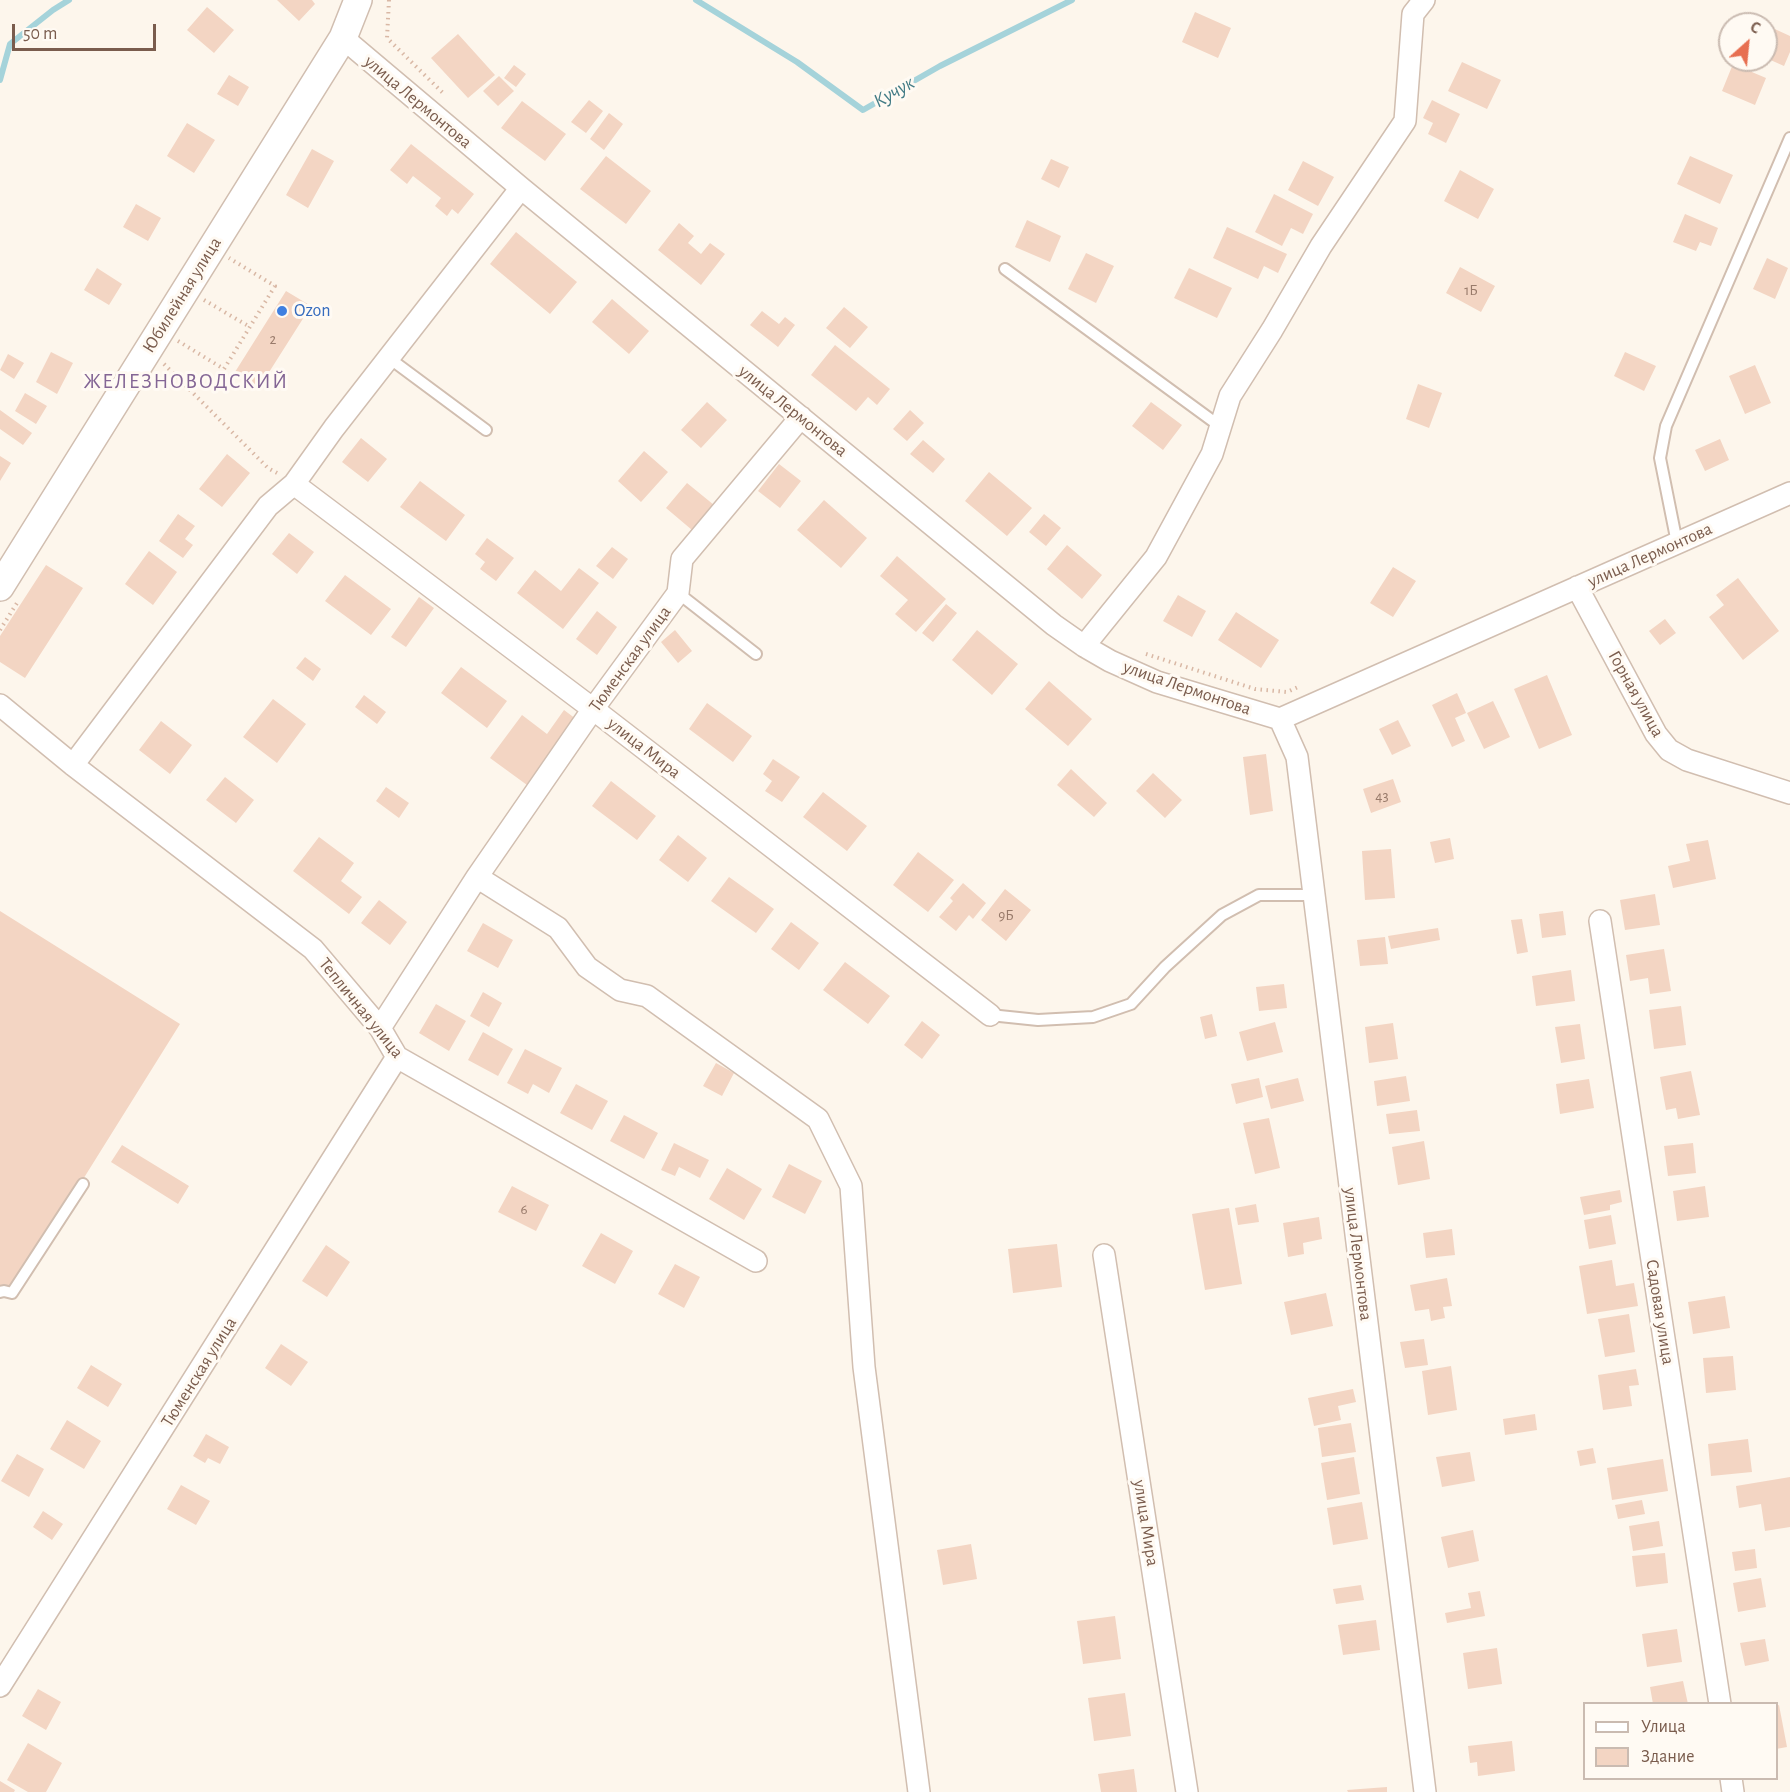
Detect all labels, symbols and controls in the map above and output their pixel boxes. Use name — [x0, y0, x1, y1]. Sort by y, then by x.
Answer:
scale bar — [15, 12, 159, 50]
north arrow — [1718, 12, 1778, 72]
text: С — [1748, 19, 1763, 37]
text: 50 m — [23, 25, 57, 43]
street label: улица Лермонтова — [360, 51, 476, 153]
water label: Кучук — [869, 71, 919, 113]
street label: Юбилейная улица — [138, 233, 226, 357]
house number: 1Б — [1464, 281, 1478, 299]
place label: Ozon — [294, 300, 331, 322]
marker: Ozon — [275, 304, 289, 318]
house number: 2 — [270, 330, 276, 348]
street label: улица Лермонтова — [734, 361, 852, 461]
district label: ЖЕЛЕЗНОВОДСКИЙ — [83, 369, 289, 395]
street label: улица Лермонтова — [1584, 518, 1716, 592]
street label: Тюменская улица — [584, 602, 676, 716]
street label: Горная улица — [1603, 647, 1669, 741]
street label: улица Лермонтова — [1120, 656, 1254, 720]
street label: улица Мира — [603, 713, 685, 783]
house number: 43 — [1375, 787, 1389, 805]
house number: 9Б — [998, 906, 1014, 924]
street label: Тепличная улица — [314, 954, 408, 1062]
street label: улица Лермонтова — [1339, 1186, 1377, 1322]
house number: 6 — [520, 1200, 528, 1218]
street label: Садовая улица — [1641, 1258, 1679, 1366]
street label: Тюменская улица — [157, 1313, 241, 1431]
street label: улица Мира — [1129, 1478, 1163, 1568]
legend — [1583, 1702, 1778, 1780]
text: Улица — [1641, 1718, 1686, 1736]
text: Здание — [1641, 1748, 1695, 1766]

